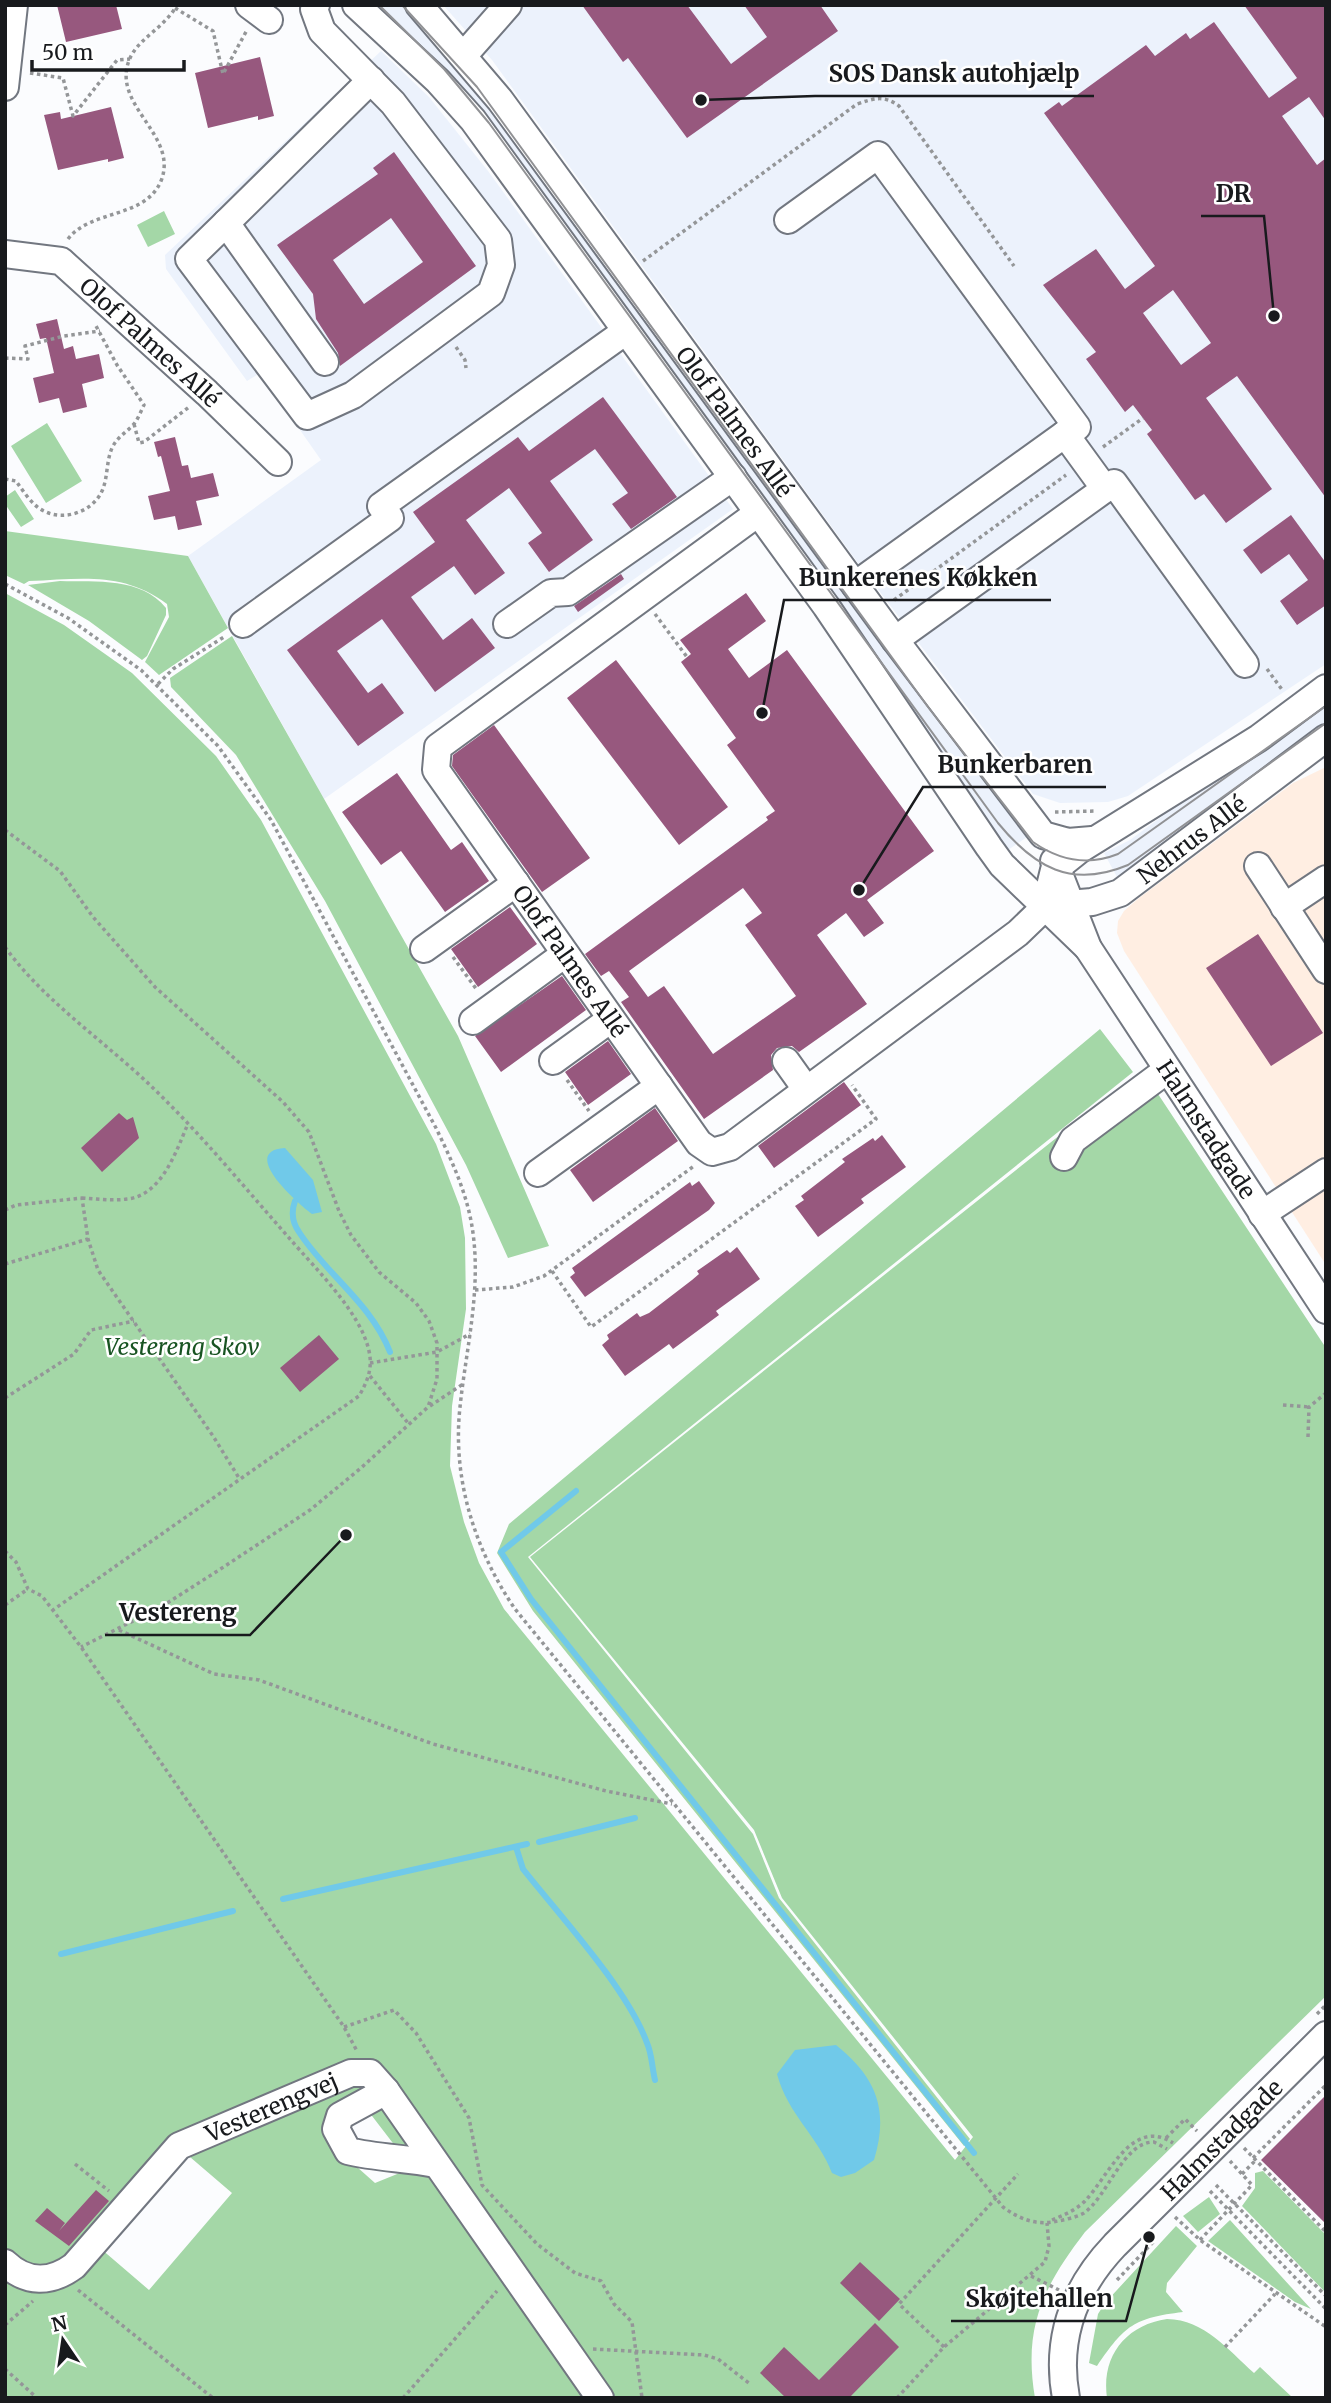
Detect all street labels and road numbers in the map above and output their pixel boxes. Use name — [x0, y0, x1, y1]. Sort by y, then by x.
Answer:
street label: Olof Palmes Allé — [74, 271, 227, 413]
street label: Olof Palmes Allé — [670, 340, 800, 502]
street label: Nehrus Allé — [1131, 789, 1252, 890]
street label: Olof Palmes Allé — [507, 879, 634, 1043]
street label: Halmstadgade — [1151, 1054, 1263, 1204]
street label: Vesterengvej — [200, 2066, 342, 2148]
street label: Halmstadgade — [1154, 2073, 1288, 2206]

